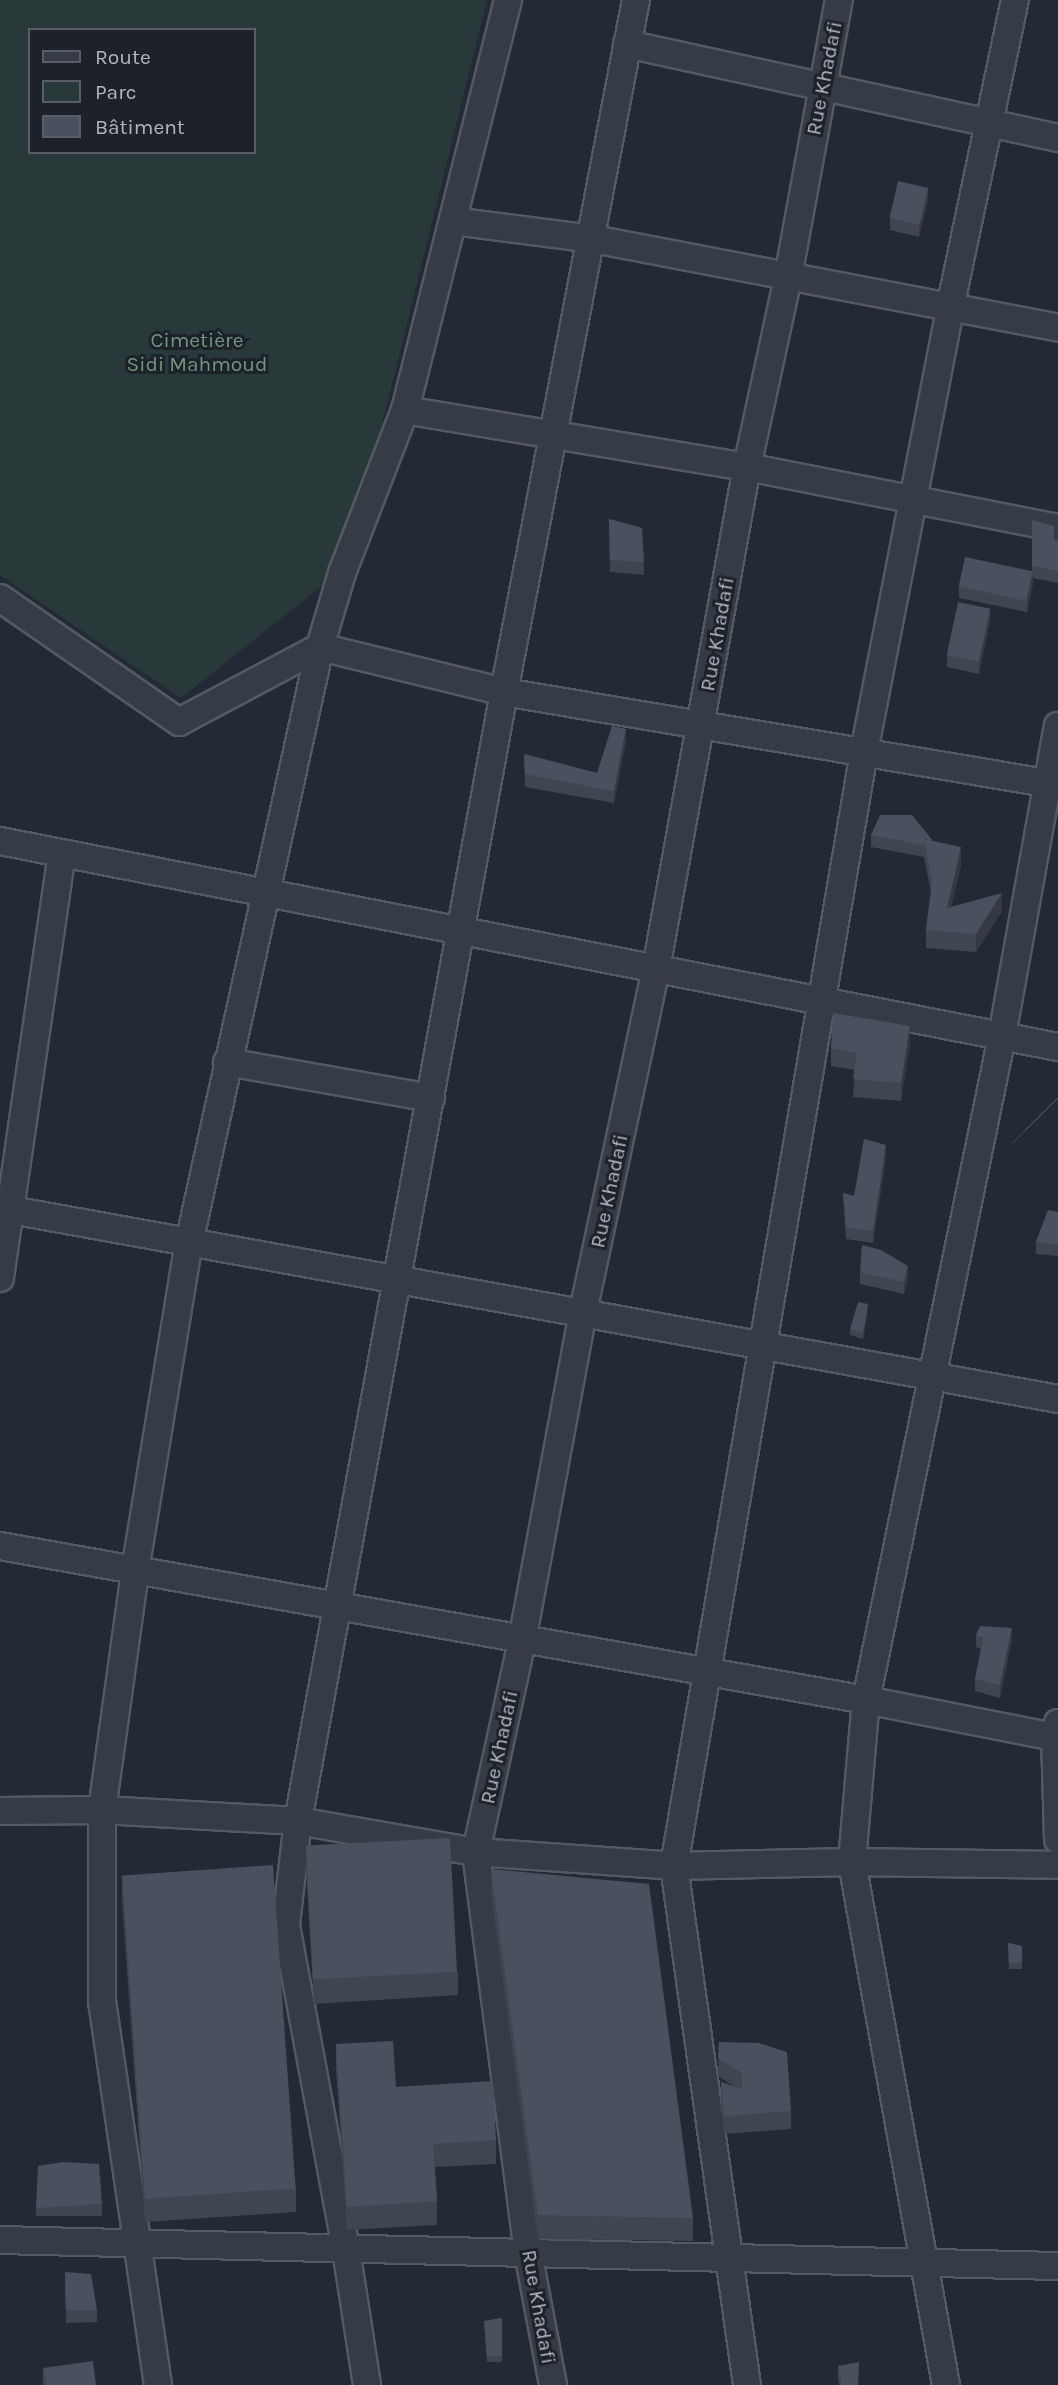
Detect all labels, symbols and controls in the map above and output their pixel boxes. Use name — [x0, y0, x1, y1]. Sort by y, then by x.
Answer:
street label: Rue Khadafi — [801, 19, 847, 137]
legend — [28, 28, 256, 154]
text: Route — [95, 45, 151, 69]
text: Parc — [95, 80, 137, 104]
text: Bâtiment — [95, 115, 185, 139]
park label: Cimetière Sidi Mahmoud — [127, 327, 267, 377]
street label: Rue Khadafi — [695, 575, 739, 693]
street label: Rue Khadafi — [585, 1132, 633, 1250]
street label: Rue Khadafi — [475, 1688, 523, 1806]
street label: Rue Khadafi — [517, 2248, 561, 2366]

